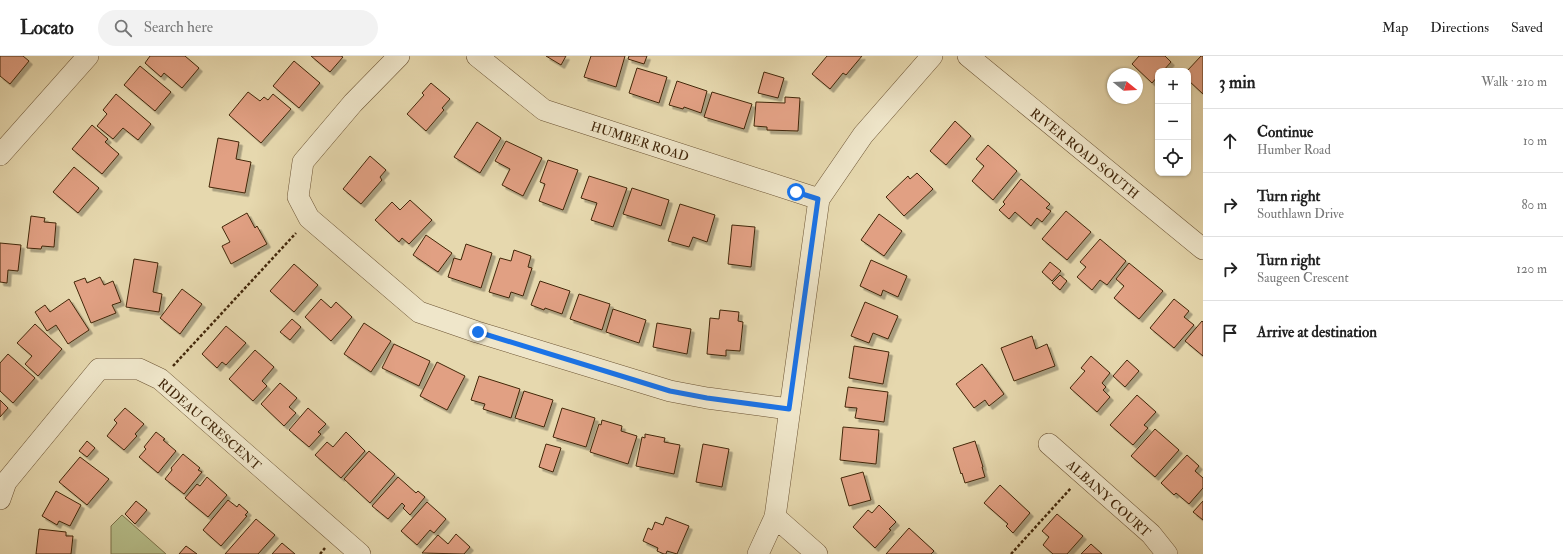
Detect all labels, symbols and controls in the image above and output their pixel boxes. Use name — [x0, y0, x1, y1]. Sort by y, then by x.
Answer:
search box — [98, 10, 378, 46]
text: Locato — [20, 16, 74, 40]
icon: search — [112, 17, 134, 39]
text: Search here — [144, 18, 213, 37]
text: Map — [1382, 19, 1408, 36]
text: Directions — [1430, 19, 1489, 36]
text: Saved — [1511, 19, 1543, 36]
north arrow — [1107, 68, 1143, 104]
map controls — [1155, 68, 1191, 176]
button: + — [1155, 68, 1191, 104]
text: 3 min — [1219, 72, 1256, 93]
text: Walk · 210 m — [1481, 74, 1547, 90]
button: − — [1155, 104, 1191, 140]
street label: RIVER ROAD SOUTH — [1027, 105, 1142, 203]
street label: HUMBER ROAD — [589, 119, 691, 165]
text: Continue — [1257, 123, 1313, 142]
icon: ahead — [1219, 130, 1241, 152]
text: 10 m — [1523, 133, 1547, 149]
button: locate — [1155, 140, 1191, 176]
text: Humber Road — [1257, 142, 1331, 158]
route start — [787, 183, 805, 201]
text: Turn right — [1257, 187, 1320, 206]
icon: right — [1219, 194, 1241, 216]
text: 80 m — [1521, 197, 1547, 213]
text: Southlawn Drive — [1257, 206, 1344, 222]
text: Turn right — [1257, 251, 1320, 270]
icon: right — [1219, 258, 1241, 280]
text: 120 m — [1516, 261, 1547, 277]
text: Saugeen Crescent — [1257, 270, 1349, 286]
icon: arrive — [1219, 322, 1241, 344]
route end — [469, 323, 487, 341]
text: Arrive at destination — [1257, 323, 1377, 342]
street label: RIDEAU CRESCENT — [154, 376, 265, 474]
street label: ALBANY COURT — [1062, 456, 1154, 541]

